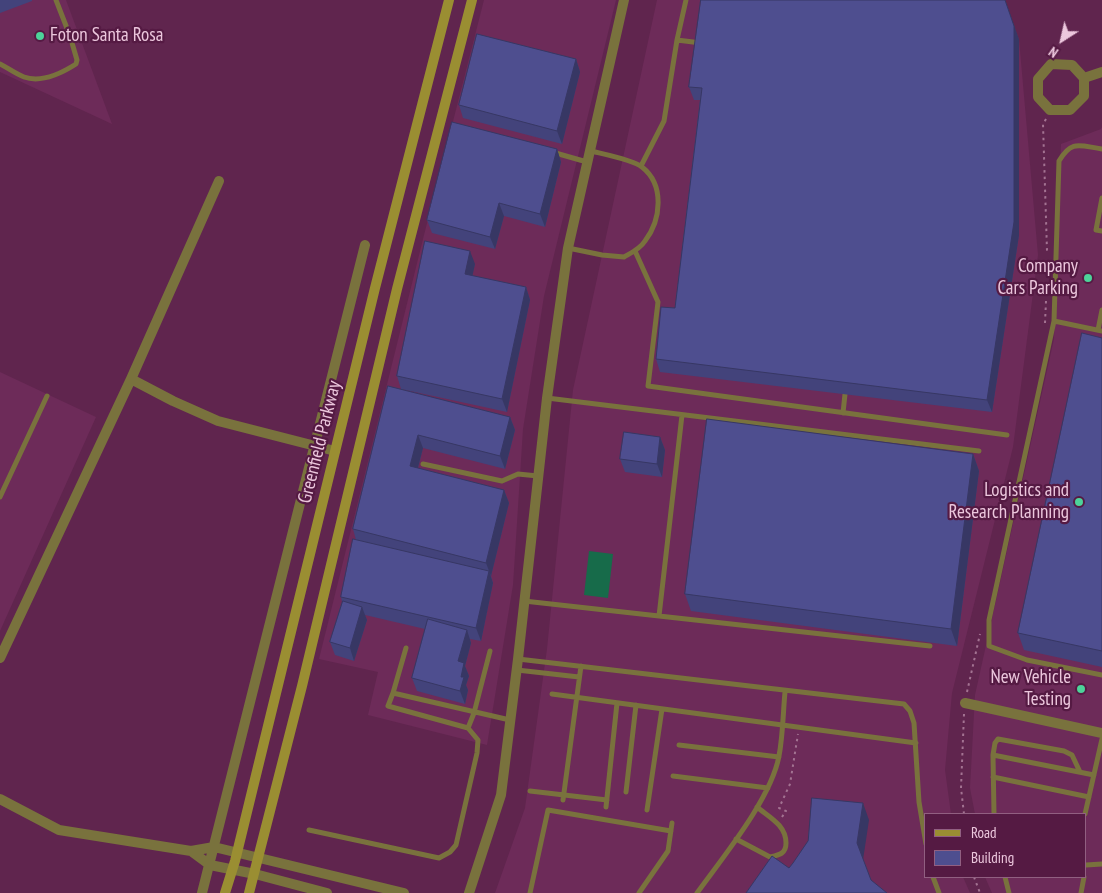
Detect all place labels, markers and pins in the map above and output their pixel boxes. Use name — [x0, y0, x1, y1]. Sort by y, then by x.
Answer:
place label: Foton Santa Rosa — [50, 25, 163, 47]
marker: Foton Santa Rosa — [34, 30, 46, 42]
place label: Company Cars Parking — [997, 256, 1078, 300]
marker: Company Cars Parking — [1082, 272, 1094, 284]
place label: Logistics and Research Planning — [949, 480, 1069, 524]
marker: Logistics and Research Planning — [1073, 496, 1085, 508]
place label: New Vehicle Testing — [991, 667, 1071, 711]
marker: New Vehicle Testing — [1075, 683, 1087, 695]

